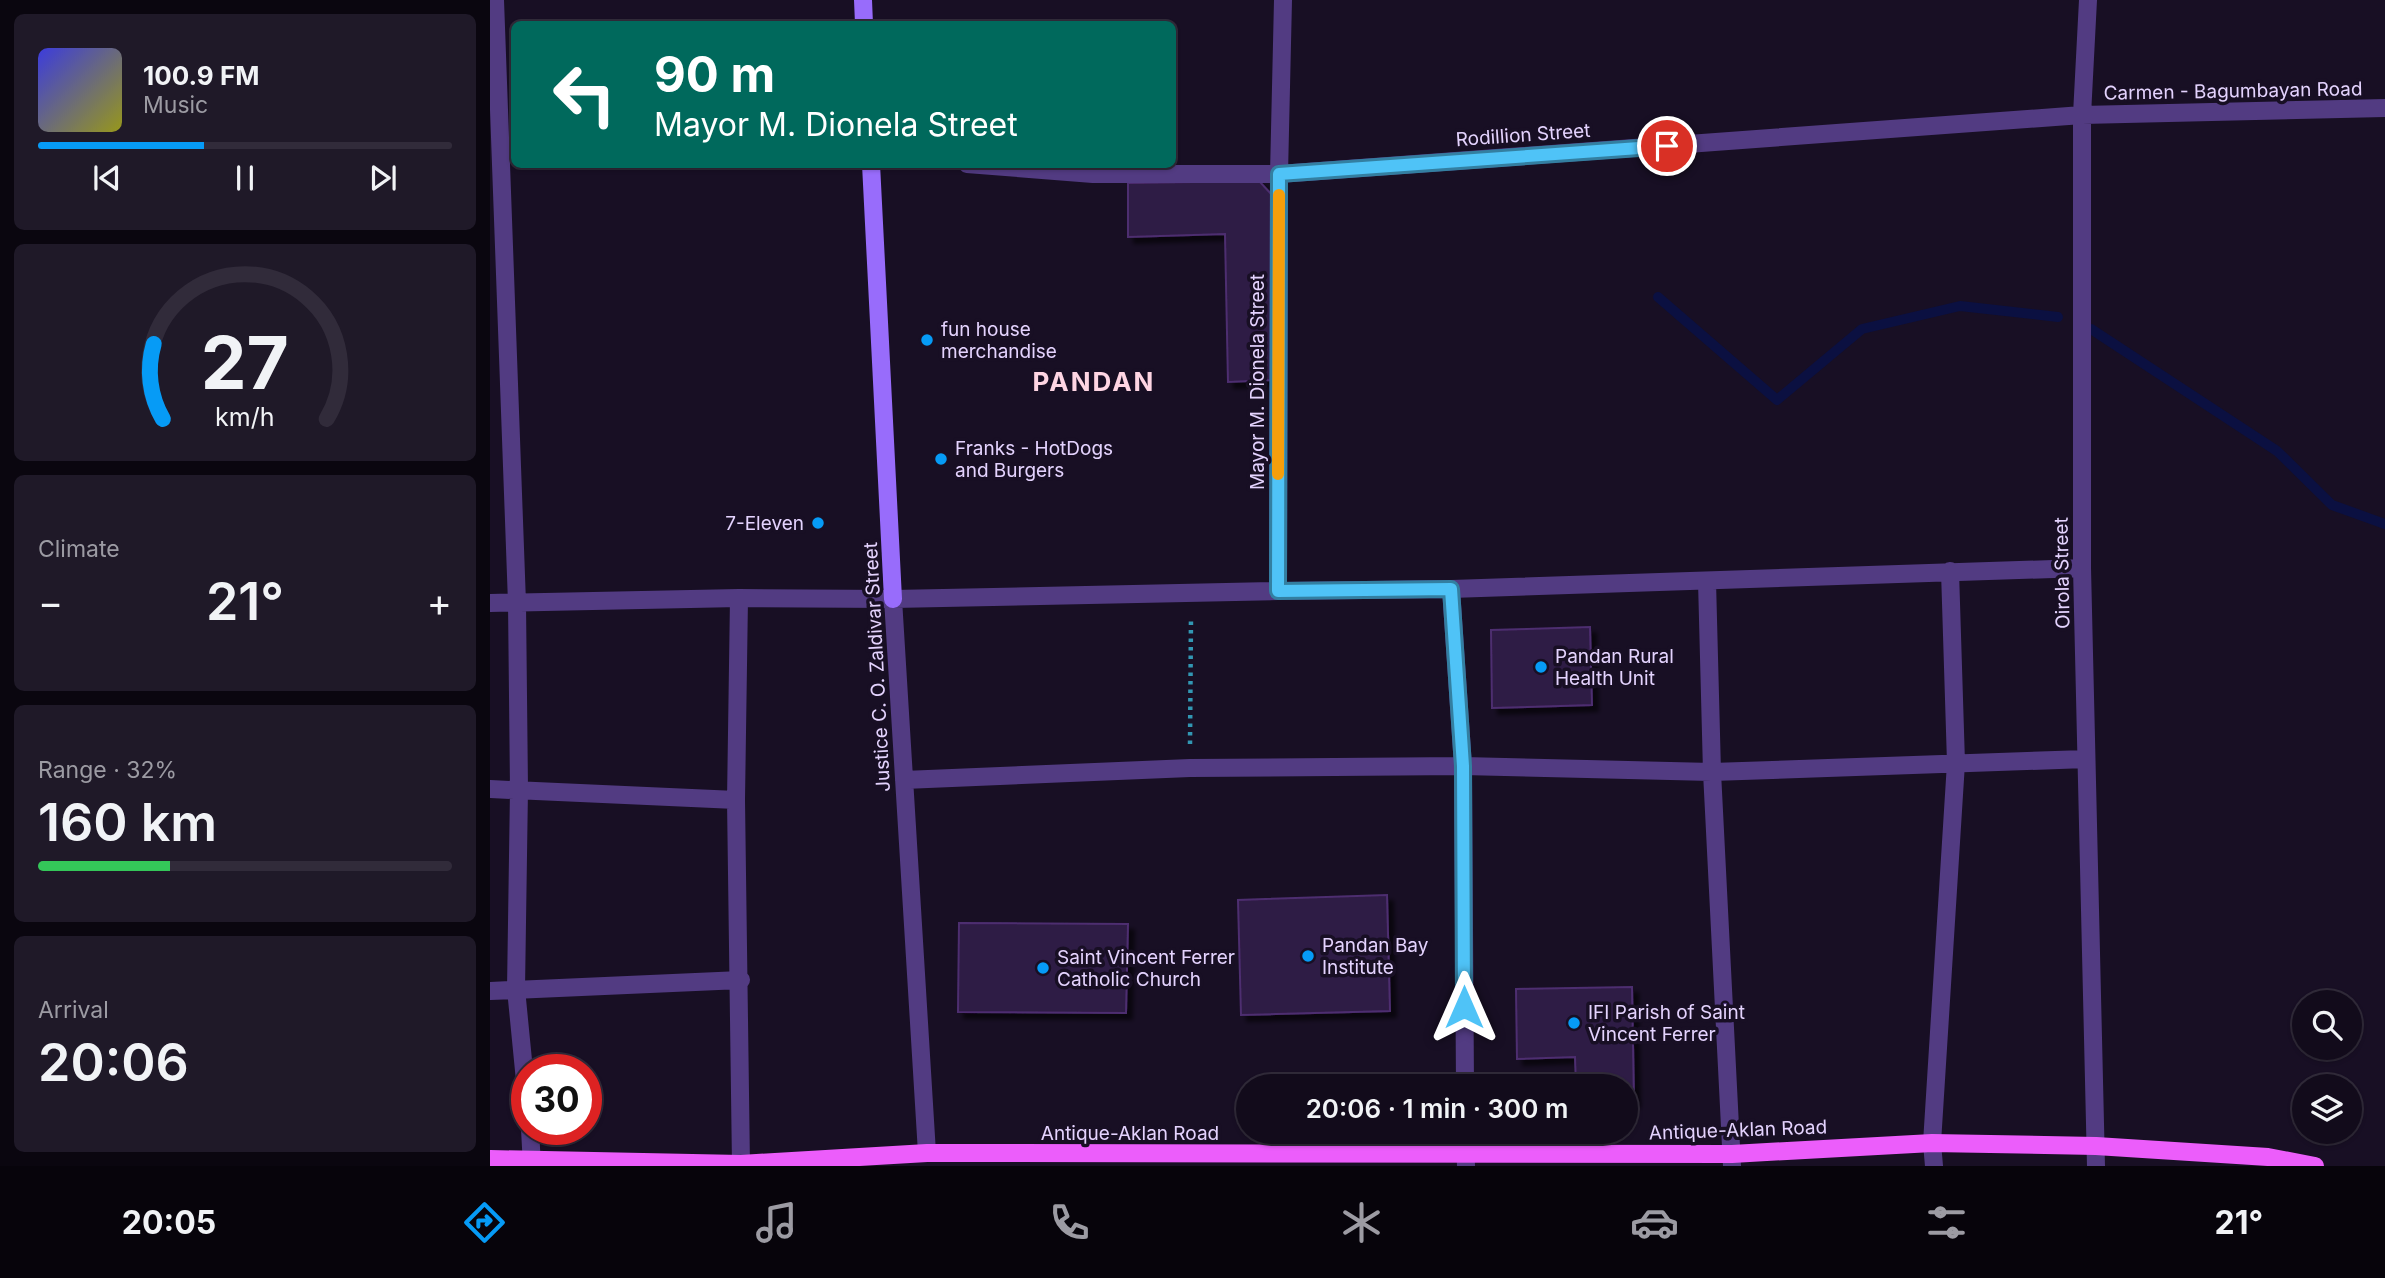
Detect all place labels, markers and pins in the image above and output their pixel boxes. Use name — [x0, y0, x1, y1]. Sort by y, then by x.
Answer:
pin — [1637, 116, 1697, 176]
place label: fun house merchandise — [941, 318, 1057, 363]
marker: fun house merchandise — [919, 332, 935, 348]
place label: Franks - HotDogs and Burgers — [955, 437, 1113, 482]
marker: Franks - HotDogs and Burgers — [933, 451, 949, 467]
place label: 7-Eleven — [725, 512, 804, 535]
marker: 7-Eleven — [810, 515, 826, 531]
place label: Pandan Rural Health Unit — [1555, 645, 1674, 690]
marker: Pandan Rural Health Unit — [1533, 659, 1549, 675]
place label: Pandan Bay Institute — [1322, 934, 1429, 979]
place label: Saint Vincent Ferrer Catholic Church — [1057, 946, 1235, 991]
marker: Pandan Bay Institute — [1300, 948, 1316, 964]
marker: Saint Vincent Ferrer Catholic Church — [1035, 960, 1051, 976]
place label: IFI Parish of Saint Vincent Ferrer — [1588, 1001, 1745, 1046]
marker: IFI Parish of Saint Vincent Ferrer — [1566, 1015, 1582, 1031]

